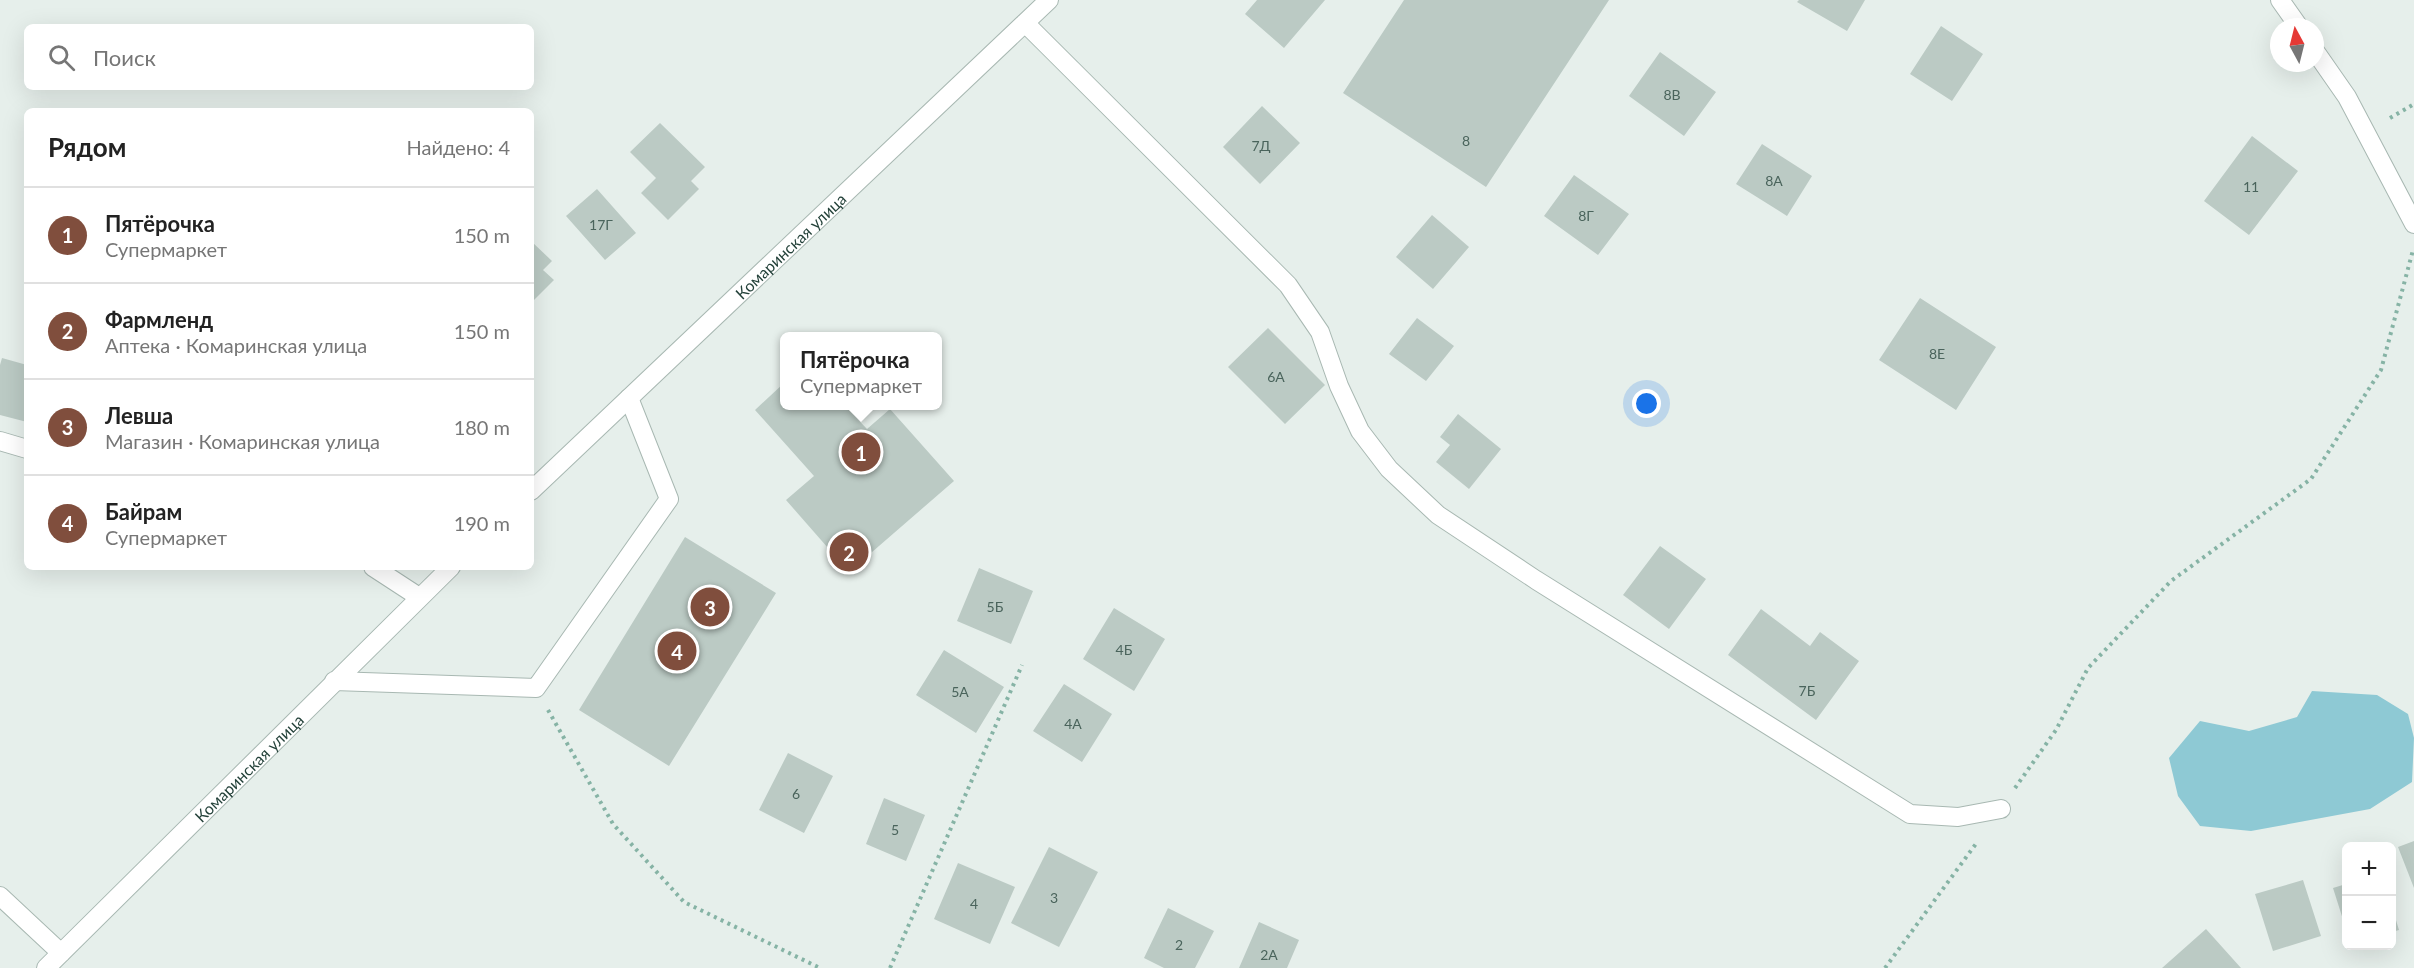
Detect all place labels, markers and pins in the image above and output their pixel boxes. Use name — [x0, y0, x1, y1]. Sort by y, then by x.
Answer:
pin: 1 — [842, 430, 880, 474]
pin: 2 — [830, 530, 868, 574]
pin: 3 — [690, 584, 730, 630]
pin: 4 — [658, 628, 696, 674]

